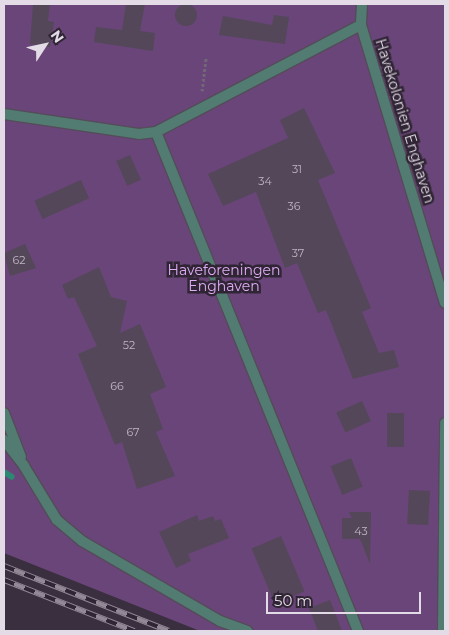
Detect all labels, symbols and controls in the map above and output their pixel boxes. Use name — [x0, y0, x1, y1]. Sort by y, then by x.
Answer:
north arrow — [20, 20, 70, 70]
text: N — [47, 27, 68, 46]
street label: Havekolonien Enghaven — [372, 37, 438, 205]
house number: 31 — [292, 162, 302, 176]
house number: 34 — [258, 174, 272, 188]
house number: 36 — [288, 199, 300, 213]
house number: 37 — [292, 246, 304, 260]
house number: 62 — [13, 253, 25, 267]
park label: Haveforeningen Enghaven — [168, 262, 280, 294]
house number: 52 — [123, 338, 135, 352]
house number: 66 — [110, 379, 124, 393]
house number: 67 — [126, 425, 140, 439]
house number: 43 — [354, 524, 368, 538]
scale bar — [269, 582, 424, 614]
text: 50 m — [274, 591, 312, 610]

